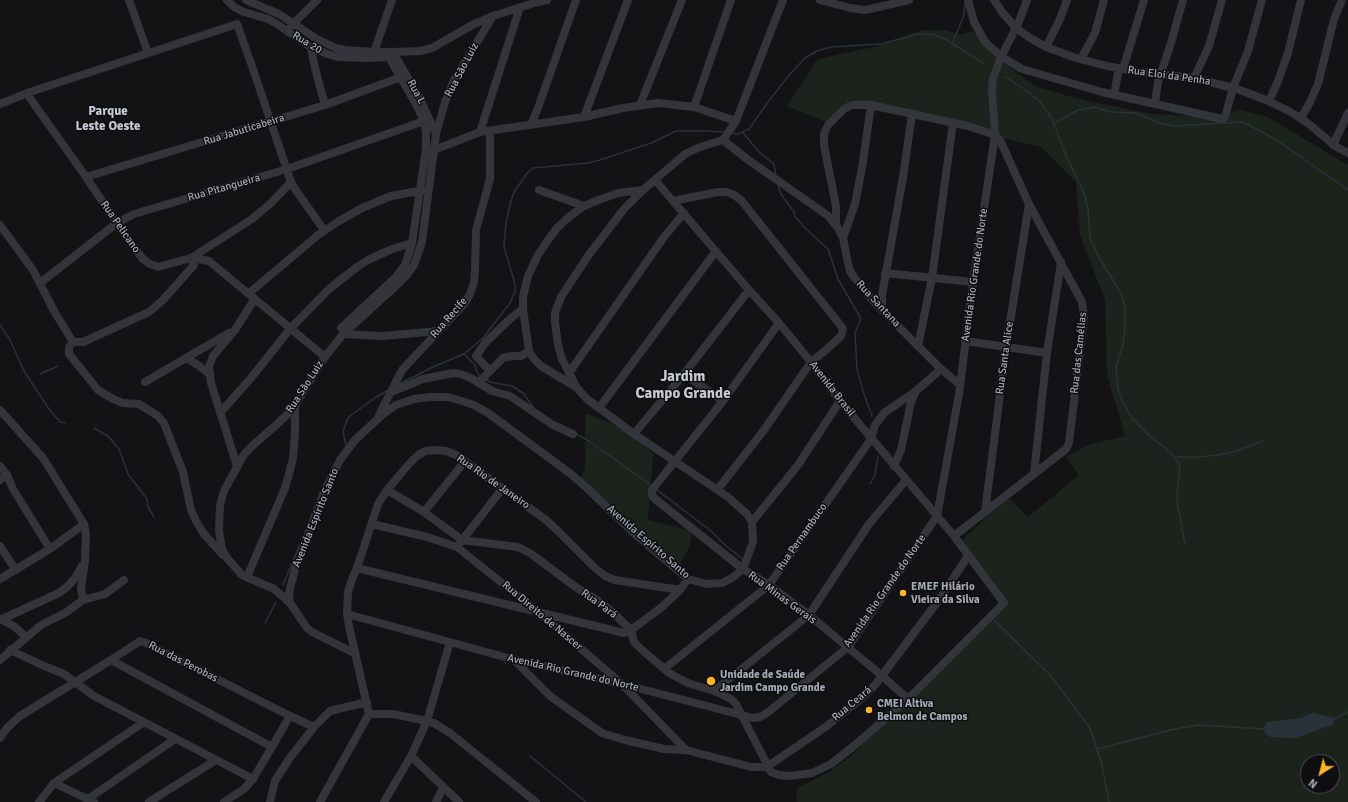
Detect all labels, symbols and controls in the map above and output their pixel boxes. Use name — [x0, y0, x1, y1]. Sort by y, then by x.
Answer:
street label: Rua 20 — [290, 29, 324, 57]
street label: Rua São Luiz — [442, 41, 482, 99]
street label: Rua Eloi da Penha — [1127, 64, 1211, 88]
street label: Rua L — [404, 77, 428, 107]
district label: Parque Leste Oeste — [75, 104, 141, 135]
street label: Rua Jabuticabeira — [202, 111, 286, 149]
street label: Rua Pitangueira — [186, 171, 262, 205]
street label: Rua Pelicano — [97, 198, 143, 256]
street label: Avenida Rio Grande do Norte — [959, 207, 991, 343]
street label: Rua Santana — [853, 278, 903, 330]
street label: Rua Recife — [428, 295, 470, 341]
street label: Rua das Camélias — [1068, 312, 1090, 394]
street label: Rua Santa Alice — [993, 321, 1017, 395]
street label: Rua São Luiz — [283, 358, 327, 416]
street label: Avenida Brasil — [806, 359, 858, 419]
district label: Jardim Campo Grande — [635, 368, 731, 403]
street label: Rua Rio de Janeiro — [454, 452, 532, 512]
street label: Avenida Espírito Santo — [290, 466, 342, 570]
street label: Rua Pernambuco — [774, 501, 830, 573]
street label: Avenida Espírito Santo — [604, 502, 692, 582]
street label: Avenida Rio Grande do Norte — [841, 532, 929, 650]
street label: Rua Minas Gerais — [745, 569, 819, 627]
street label: Rua Direito de Nascer — [499, 579, 585, 653]
place label: EMEF Hilário Vieira da Silva — [911, 580, 980, 606]
street label: Rua Pará — [578, 586, 620, 622]
marker: EMEF Hilário Vieira da Silva — [898, 588, 908, 598]
street label: Rua das Perobas — [146, 639, 220, 685]
street label: Avenida Rio Grande do Norte — [506, 651, 640, 695]
place label: Unidade de Saúde Jardim Campo Grande — [720, 668, 825, 694]
marker: Unidade de Saúde Jardim Campo Grande — [705, 675, 717, 687]
street label: Rua Ceará — [830, 684, 874, 724]
place label: CMEI Altiva Belmon de Campos — [877, 697, 967, 723]
marker: CMEI Altiva Belmon de Campos — [864, 705, 874, 715]
north arrow — [1300, 754, 1340, 794]
text: N — [1306, 776, 1320, 791]

